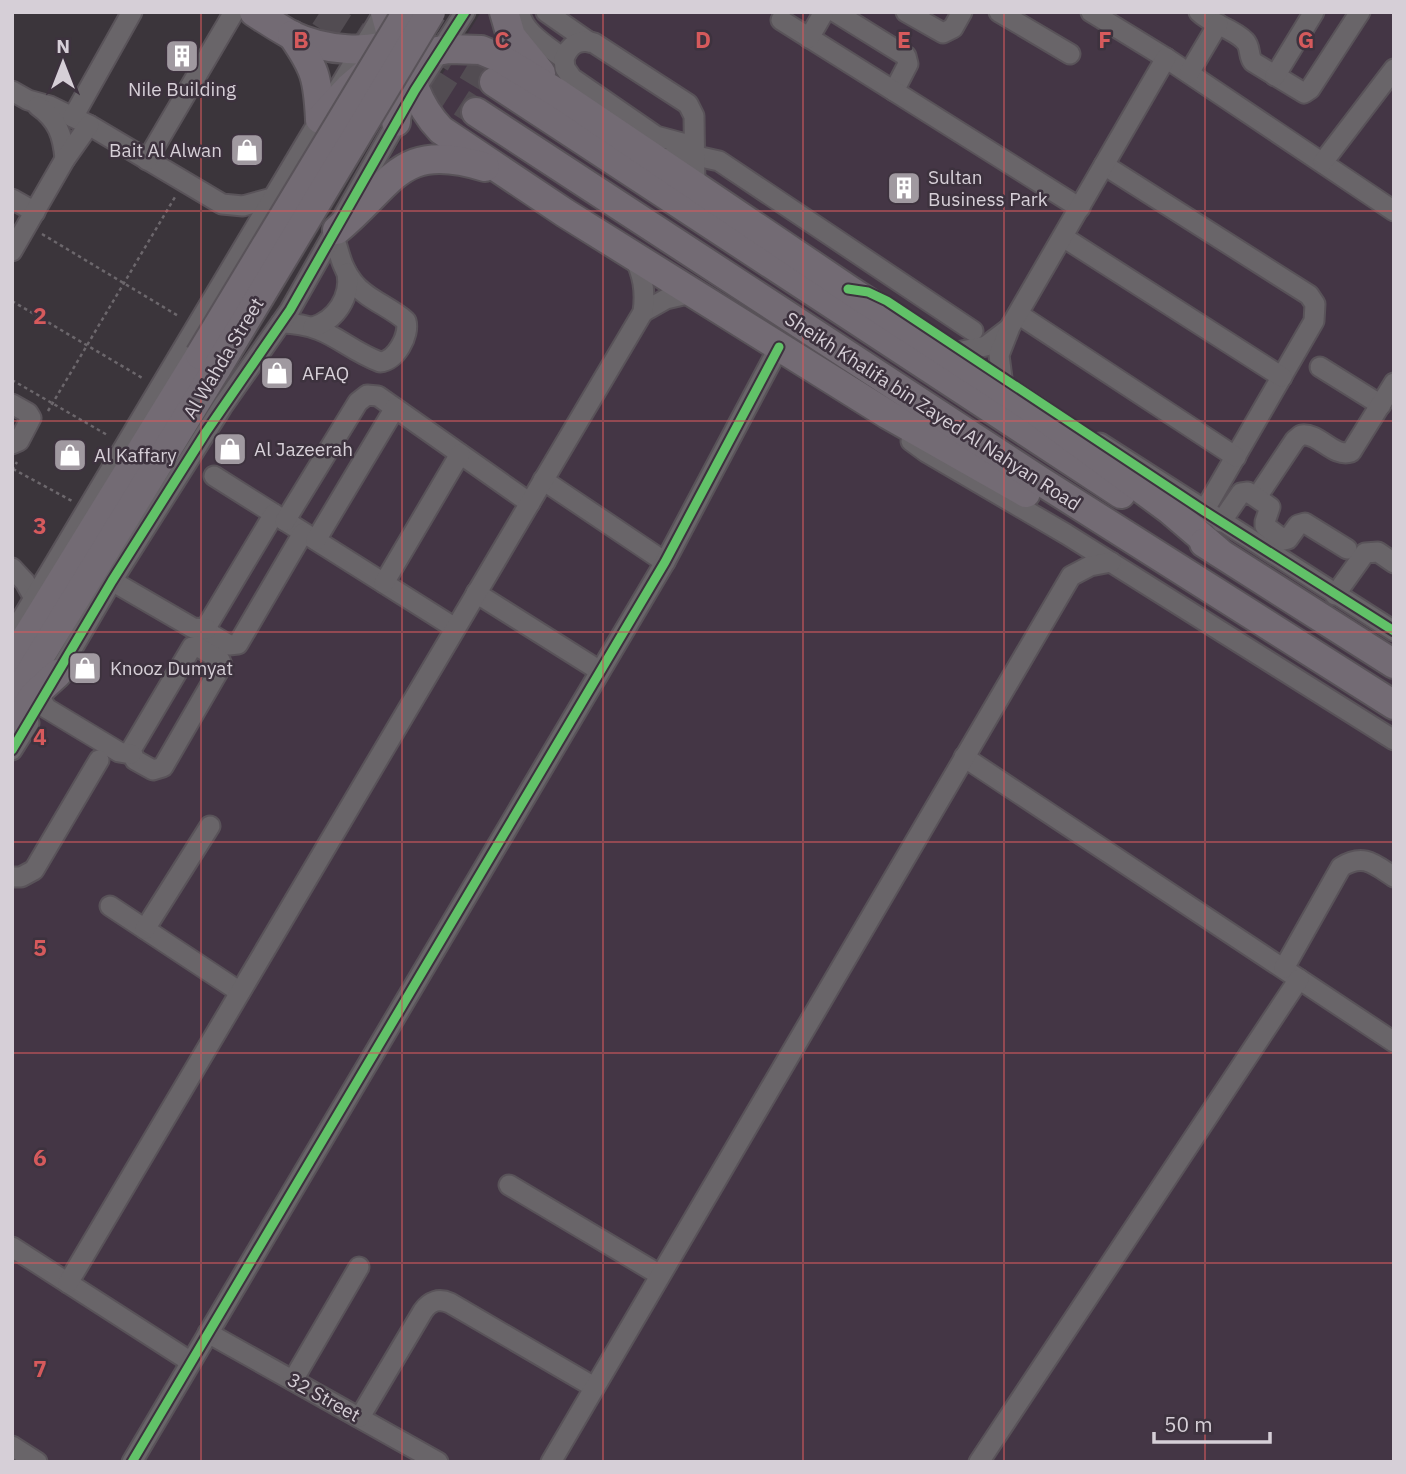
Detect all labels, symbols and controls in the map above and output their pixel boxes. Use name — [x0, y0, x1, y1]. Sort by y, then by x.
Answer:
text: B — [293, 24, 309, 54]
text: C — [495, 24, 510, 54]
text: D — [695, 24, 711, 54]
text: E — [897, 24, 911, 54]
text: F — [1098, 24, 1112, 54]
text: G — [1298, 24, 1314, 54]
north arrow — [28, 28, 98, 98]
text: N — [56, 34, 70, 58]
building icon: Nile Building — [163, 37, 201, 75]
place label: Nile Building — [128, 77, 236, 101]
shop icon: Bait Al Alwan — [228, 131, 266, 169]
place label: Bait Al Alwan — [109, 138, 222, 162]
place label: Sultan Business Park — [928, 165, 1048, 211]
building icon: Sultan Business Park — [885, 169, 923, 207]
street label: Al Wahda Street — [177, 293, 269, 423]
text: 2 — [33, 300, 47, 330]
street label: Sheikh Khalifa bin Zayed Al Nahyan Road — [781, 306, 1085, 516]
shop icon: AFAQ — [258, 354, 296, 392]
place label: AFAQ — [302, 361, 349, 385]
shop icon: Al Jazeerah — [211, 430, 249, 468]
shop icon: Al Kaffary — [51, 436, 89, 474]
place label: Al Jazeerah — [254, 437, 353, 461]
place label: Al Kaffary — [94, 443, 177, 467]
text: 3 — [33, 510, 47, 540]
shop icon: Knooz Dumyat — [66, 649, 104, 687]
place label: Knooz Dumyat — [110, 656, 233, 680]
text: 4 — [33, 721, 47, 751]
text: 5 — [33, 932, 47, 962]
text: 6 — [33, 1142, 47, 1172]
text: 7 — [33, 1353, 47, 1383]
street label: 32 Street — [283, 1367, 365, 1427]
scale bar — [1154, 1400, 1270, 1444]
text: 50 m — [1164, 1410, 1213, 1438]

